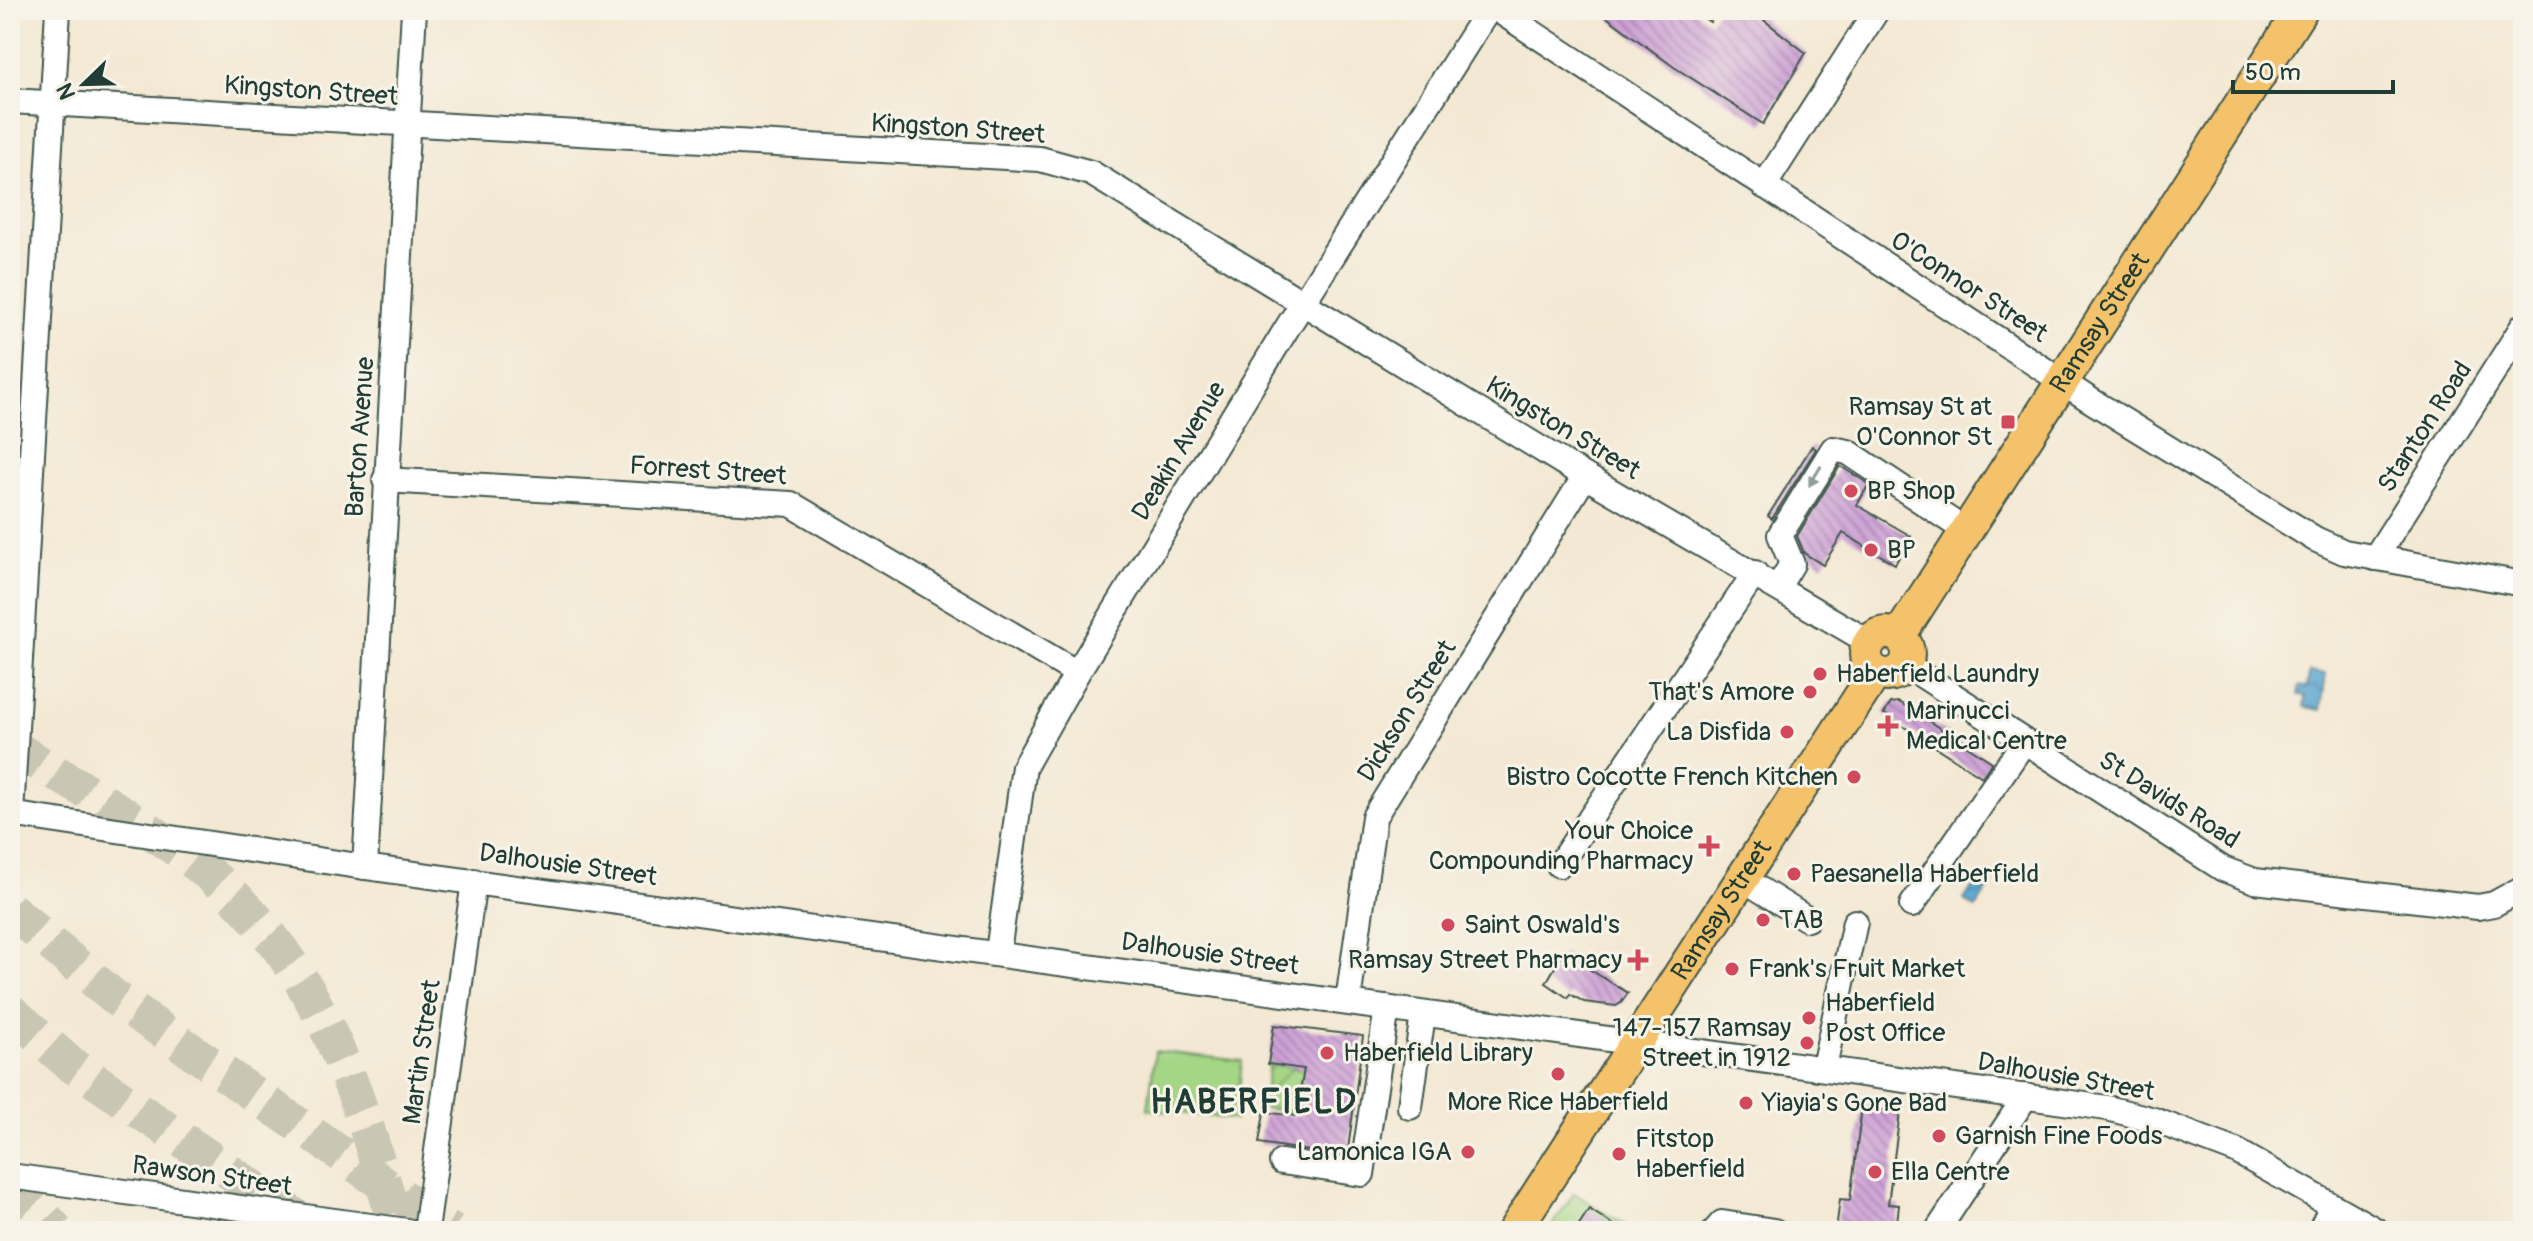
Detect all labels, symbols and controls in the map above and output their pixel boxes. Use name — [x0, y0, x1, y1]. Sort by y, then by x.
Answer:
north arrow — [44, 44, 124, 124]
scale bar — [2233, 44, 2393, 94]
text: 50 m — [2245, 58, 2301, 87]
street label: Kingston Street — [223, 69, 400, 113]
text: N — [51, 79, 82, 104]
street label: Kingston Street — [870, 107, 1047, 151]
street label: O'Connor Street — [1884, 224, 2054, 350]
street label: Ramsay Street — [2043, 246, 2157, 399]
street label: Stanton Road — [2371, 355, 2479, 499]
street label: Barton Avenue — [338, 356, 382, 518]
street label: Kingston Street — [1480, 369, 1646, 487]
street label: Deakin Avenue — [1125, 375, 1233, 526]
place label: Ramsay St at O'Connor St — [1849, 391, 1993, 453]
marker: Ramsay St at O'Connor St — [1999, 413, 2017, 431]
street label: Forrest Street — [628, 450, 788, 492]
one-way arrow — [1808, 465, 1822, 487]
place label: BP Shop — [1867, 475, 1956, 507]
marker: BP Shop — [1842, 482, 1860, 500]
place label: BP — [1887, 534, 1916, 566]
marker: BP — [1862, 541, 1880, 559]
street label: Dickson Street — [1351, 634, 1464, 788]
place label: Haberfield Laundry — [1836, 658, 2039, 690]
marker: Haberfield Laundry — [1811, 665, 1829, 683]
place label: That's Amore — [1648, 676, 1794, 708]
marker: That's Amore — [1801, 683, 1819, 701]
place label: Marinucci Medical Centre — [1906, 695, 2067, 757]
marker: Marinucci Medical Centre — [1877, 715, 1899, 737]
place label: La Disfida — [1666, 716, 1771, 748]
marker: La Disfida — [1778, 723, 1796, 741]
street label: St Davids Road — [2093, 744, 2245, 856]
place label: Bistro Cocotte French Kitchen — [1506, 761, 1838, 793]
marker: Bistro Cocotte French Kitchen — [1845, 768, 1863, 786]
place label: Your Choice Compounding Pharmacy — [1429, 815, 1693, 877]
street label: Ramsay Street — [1664, 834, 1779, 987]
street label: Dalhousie Street — [477, 837, 659, 893]
marker: Your Choice Compounding Pharmacy — [1700, 837, 1718, 855]
place label: Paesanella Haberfield — [1810, 858, 2039, 890]
marker: Paesanella Haberfield — [1785, 865, 1803, 883]
place label: TAB — [1779, 904, 1824, 936]
place label: Saint Oswald's — [1464, 909, 1620, 941]
marker: TAB — [1754, 911, 1772, 929]
marker: Saint Oswald's — [1439, 916, 1457, 934]
street label: Dalhousie Street — [1119, 926, 1301, 982]
place label: Ramsay Street Pharmacy — [1348, 944, 1622, 976]
marker: Ramsay Street Pharmacy — [1629, 951, 1647, 969]
place label: Frank's Fruit Market — [1748, 953, 1966, 985]
marker: Frank's Fruit Market — [1723, 960, 1741, 978]
street label: Martin Street — [396, 977, 448, 1126]
place label: Haberfield Post Office — [1825, 987, 1945, 1049]
marker: Haberfield Post Office — [1800, 1009, 1818, 1027]
place label: 147-157 Ramsay Street in 1912 — [1613, 1012, 1791, 1074]
marker: 147-157 Ramsay Street in 1912 — [1798, 1034, 1816, 1052]
place label: Haberfield Library — [1343, 1037, 1533, 1069]
marker: Haberfield Library — [1318, 1044, 1336, 1062]
street label: Dalhousie Street — [1975, 1046, 2157, 1108]
marker: More Rice Haberfield — [1549, 1065, 1567, 1083]
district label: HABERFIELD — [1150, 1081, 1358, 1124]
place label: More Rice Haberfield — [1447, 1086, 1669, 1118]
place label: Yiayia's Gone Bad — [1761, 1087, 1947, 1119]
marker: Yiayia's Gone Bad — [1737, 1094, 1755, 1112]
place label: Garnish Fine Foods — [1955, 1120, 2163, 1152]
place label: Fitstop Haberfield — [1635, 1123, 1745, 1185]
marker: Garnish Fine Foods — [1930, 1127, 1948, 1145]
place label: Lamonica IGA — [1297, 1136, 1452, 1168]
marker: Lamonica IGA — [1459, 1143, 1477, 1161]
marker: Fitstop Haberfield — [1610, 1145, 1628, 1163]
street label: Rawson Street — [130, 1149, 294, 1203]
place label: Ella Centre — [1891, 1156, 2010, 1188]
marker: Ella Centre — [1866, 1163, 1884, 1181]

